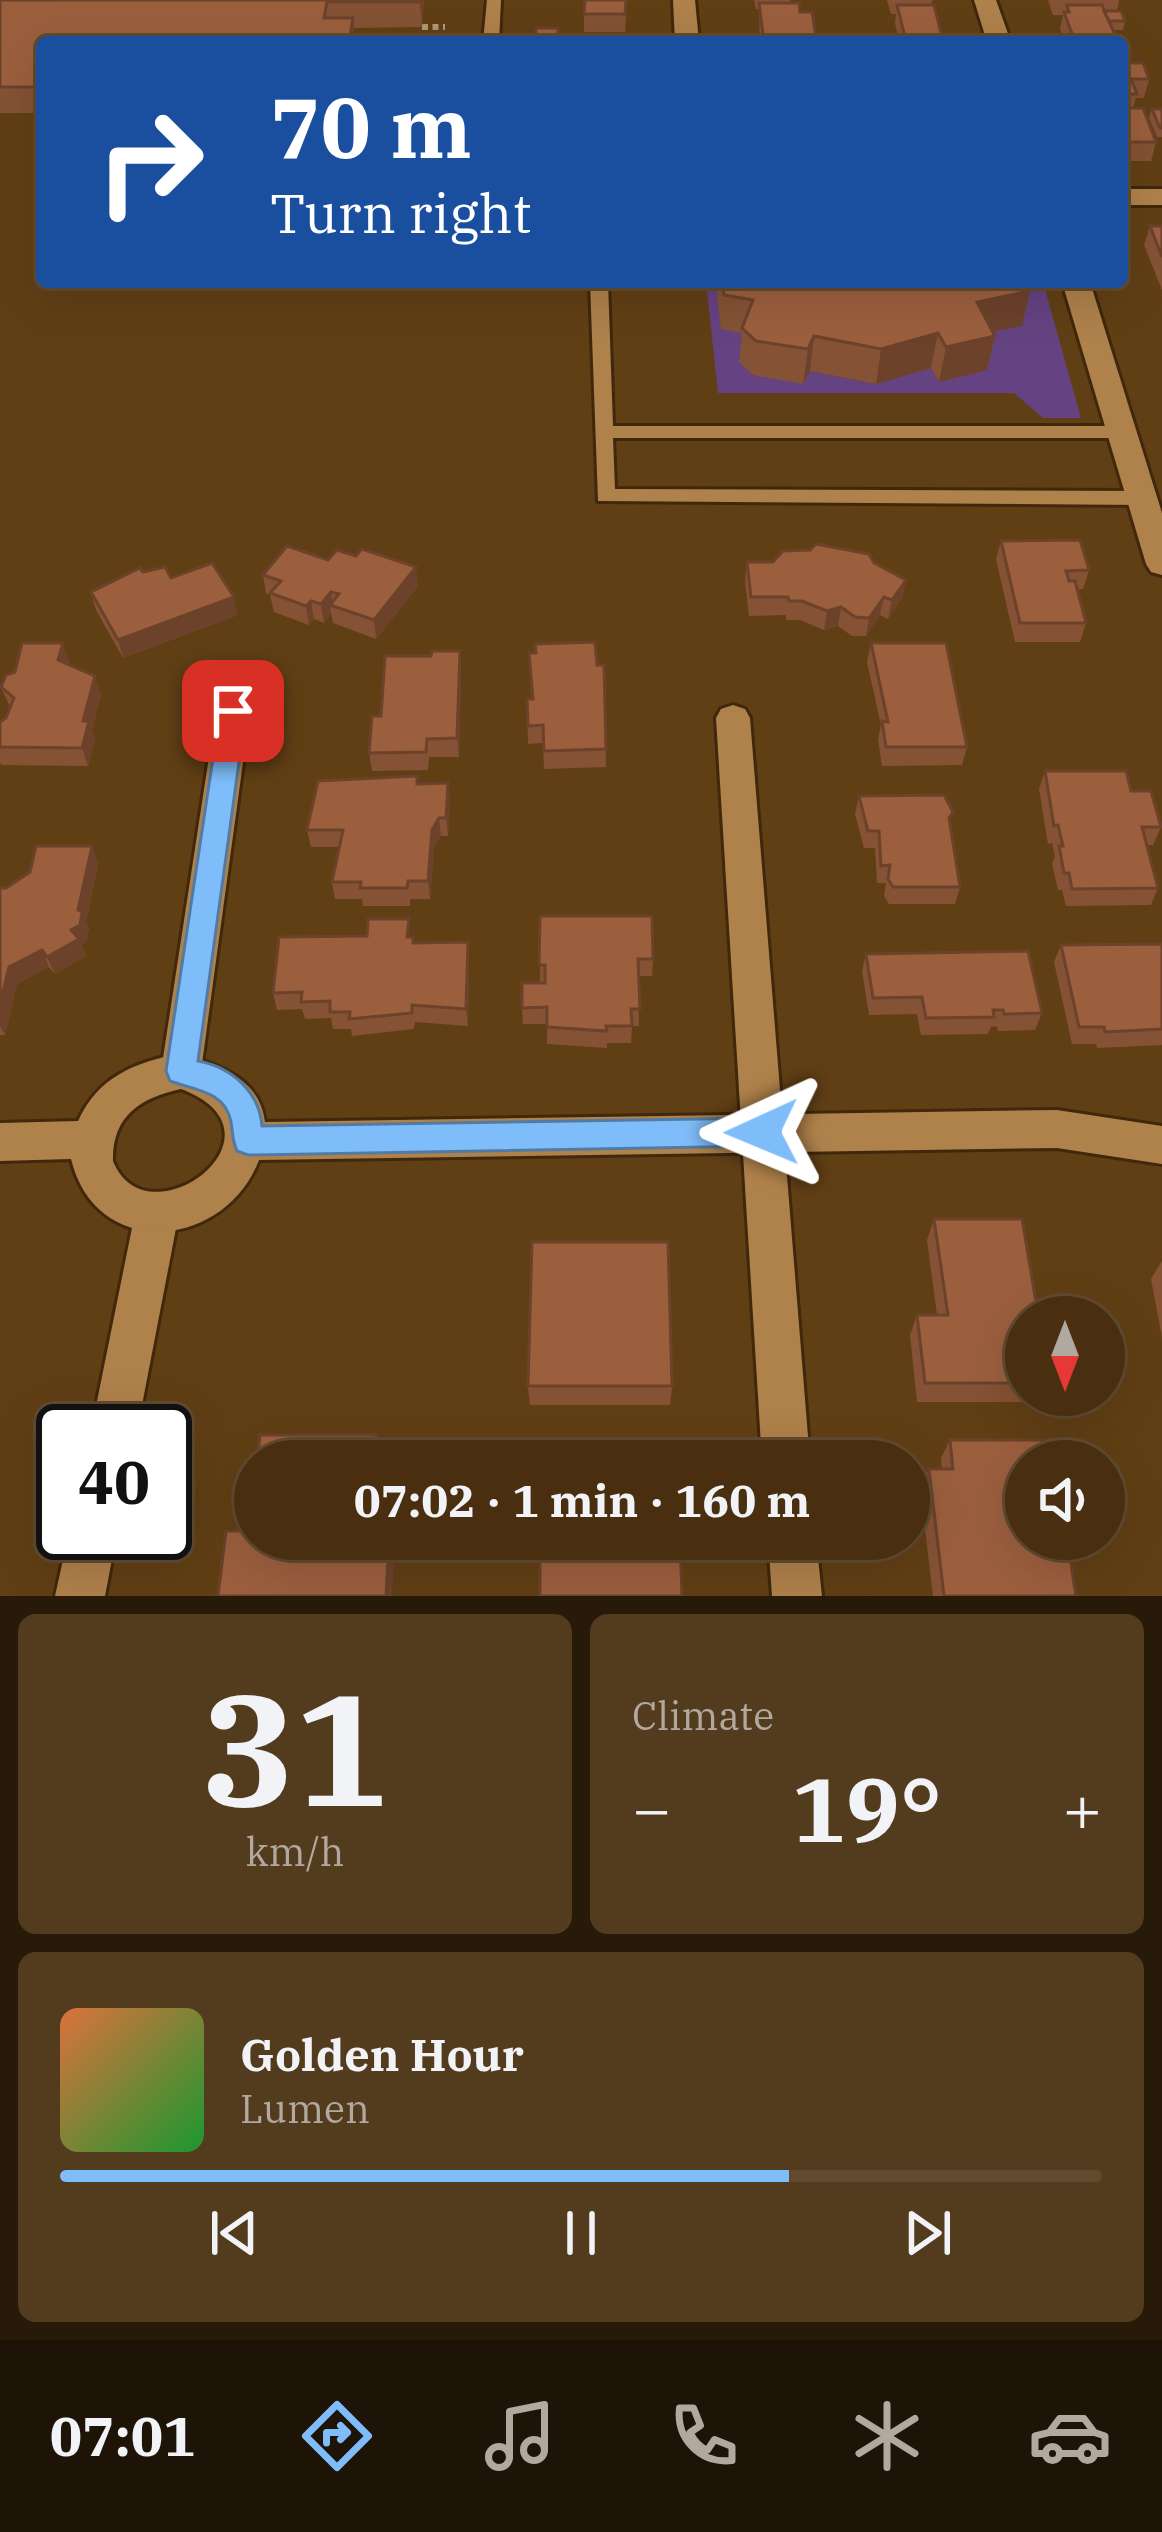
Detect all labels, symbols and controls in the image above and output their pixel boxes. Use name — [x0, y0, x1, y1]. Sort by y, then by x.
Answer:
text: 70 m — [270, 72, 472, 181]
icon: right — [72, 84, 228, 240]
text: Turn right — [270, 178, 532, 248]
pin — [182, 660, 284, 762]
icon: arrive — [200, 678, 266, 744]
position arrow — [699, 1069, 825, 1195]
north arrow — [1005, 1296, 1125, 1416]
map controls — [1005, 1296, 1125, 1560]
speed limit sign: 40 — [36, 1404, 192, 1560]
button: sound — [1005, 1440, 1125, 1560]
text: 07:02 · 1 min · 160 m — [354, 1471, 810, 1529]
text: 31 — [201, 1646, 389, 1849]
text: Climate — [632, 1690, 774, 1741]
text: 19° — [792, 1750, 942, 1867]
text: − — [632, 1765, 672, 1851]
text: + — [1062, 1765, 1102, 1851]
text: km/h — [246, 1826, 344, 1877]
text: Golden Hour — [240, 2025, 524, 2083]
text: Lumen — [240, 2083, 370, 2134]
icon: previous — [201, 2200, 267, 2266]
icon: pause — [548, 2200, 614, 2266]
icon: next — [895, 2200, 961, 2266]
icon: directions — [295, 2394, 379, 2478]
icon: music — [478, 2394, 562, 2478]
icon: phone — [662, 2394, 746, 2478]
icon: climate — [845, 2394, 929, 2478]
icon: car — [1028, 2394, 1112, 2478]
text: 07:01 — [50, 2401, 196, 2471]

